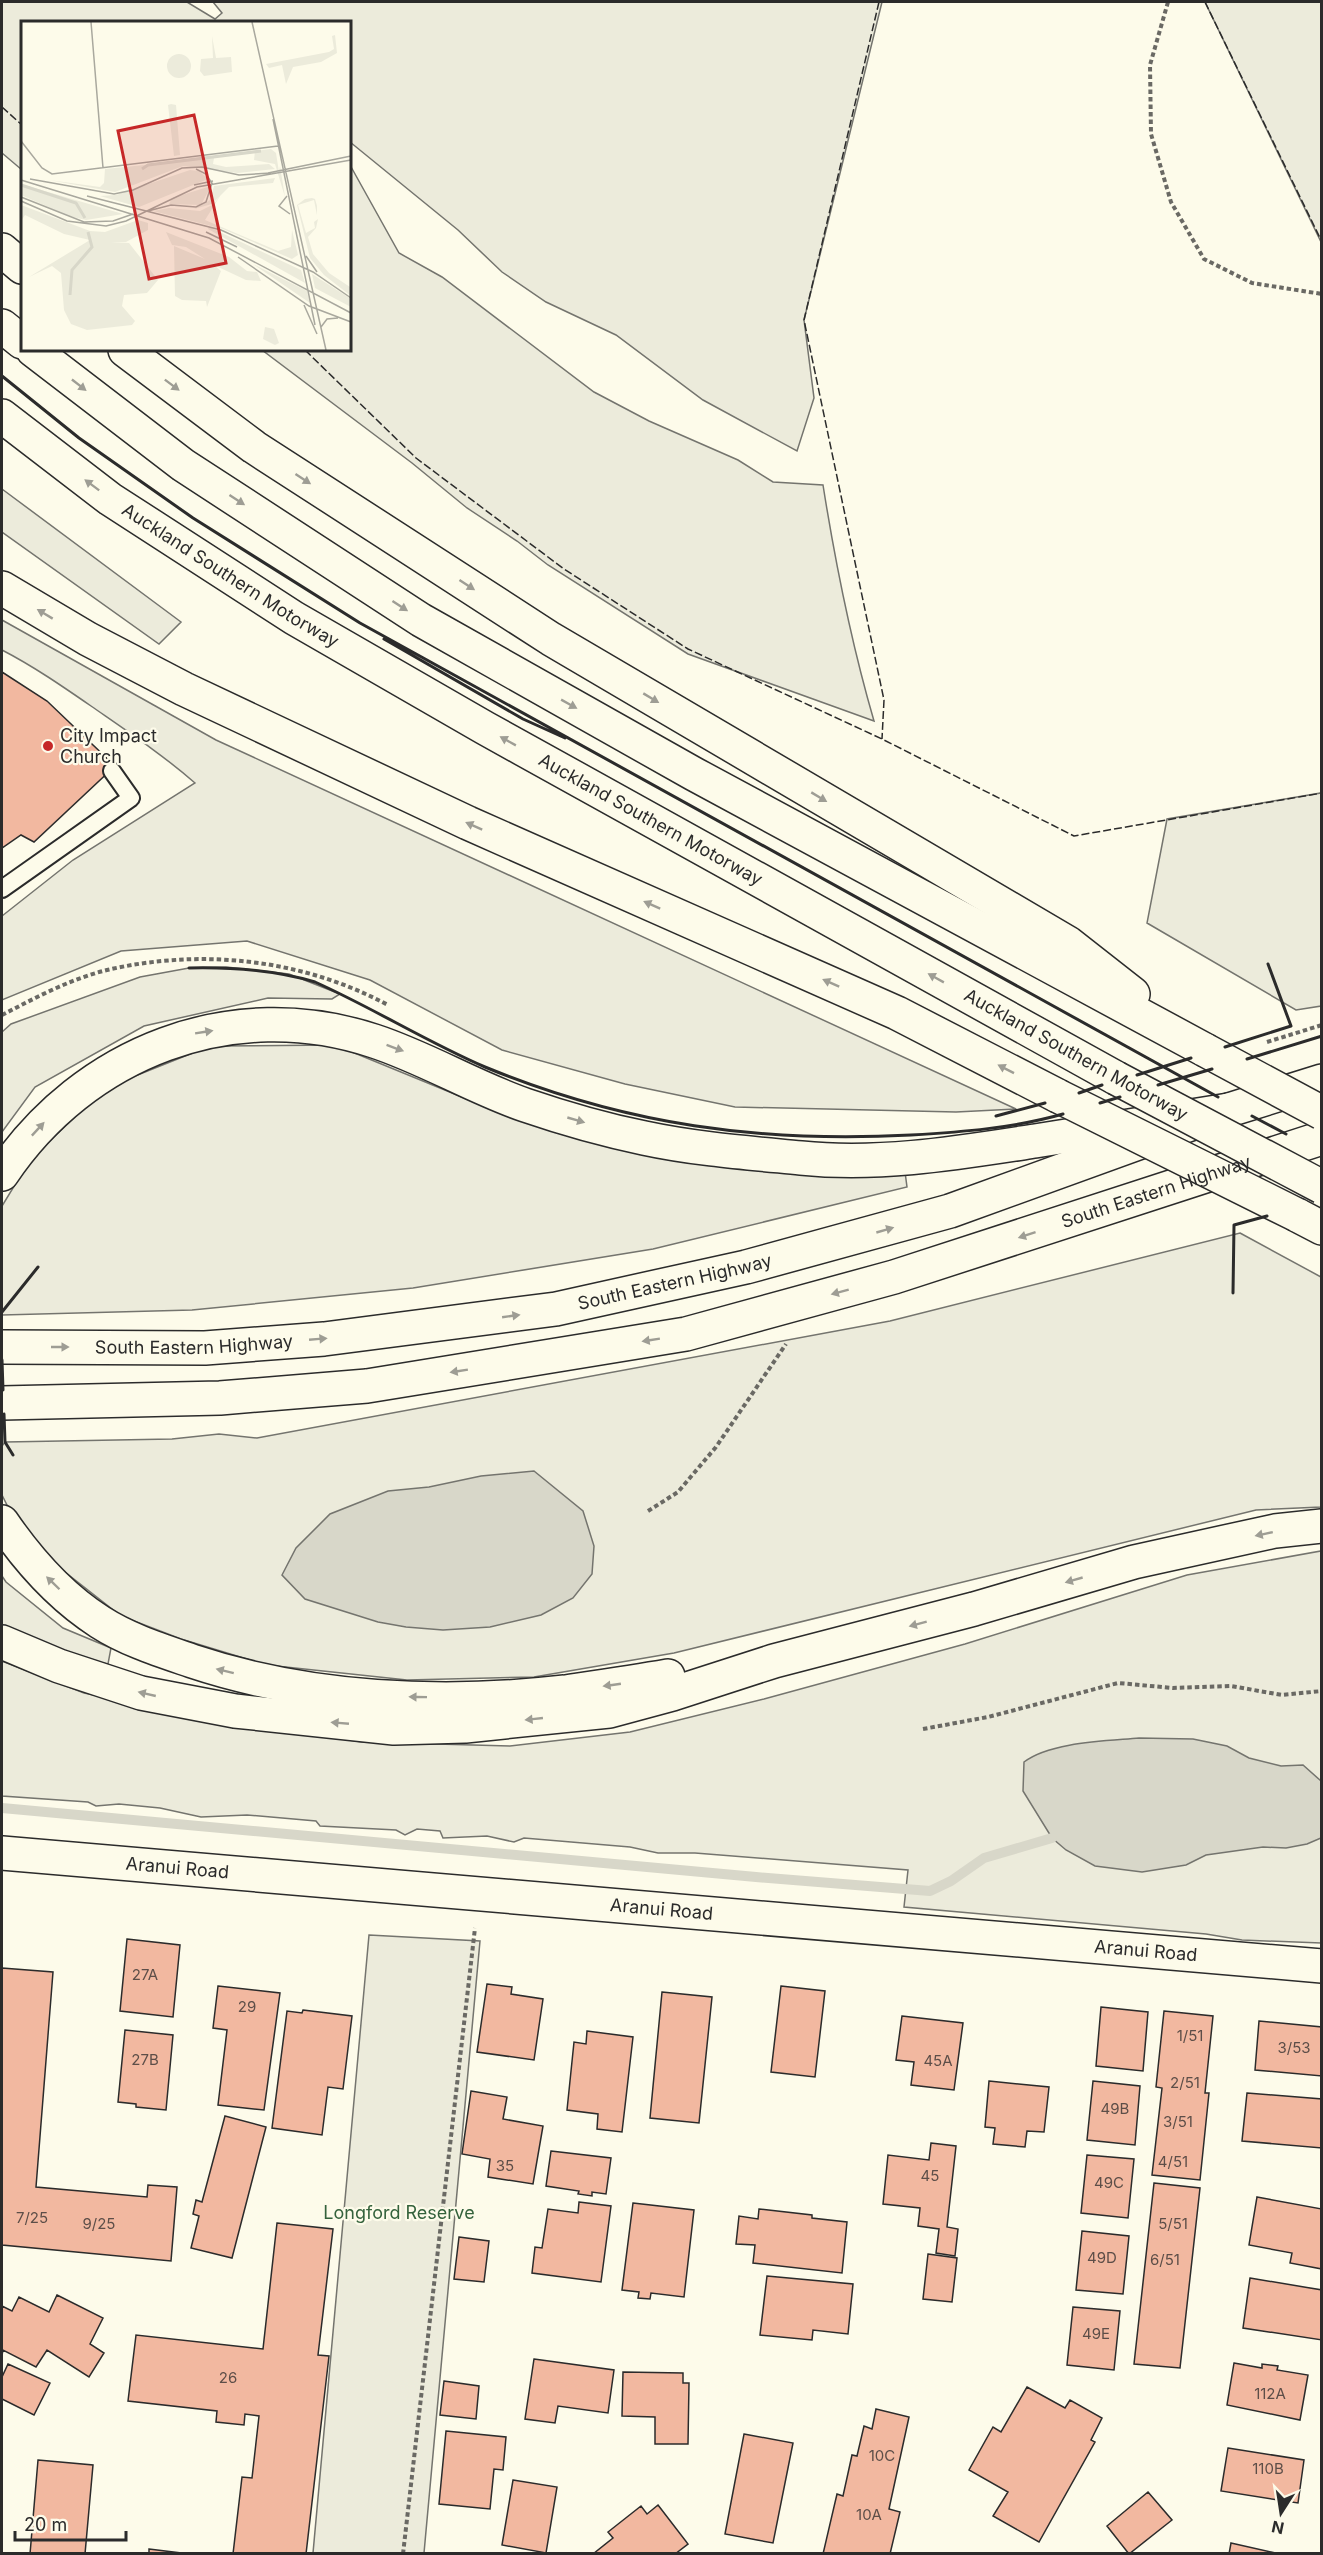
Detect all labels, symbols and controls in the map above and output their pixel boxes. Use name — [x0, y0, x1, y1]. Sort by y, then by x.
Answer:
inset map — [21, 21, 351, 351]
one-way arrow — [164, 378, 179, 390]
one-way arrow — [71, 379, 87, 392]
one-way arrow — [295, 473, 311, 485]
one-way arrow — [85, 479, 101, 491]
one-way arrow — [228, 494, 244, 506]
street label: Auckland Southern Motorway — [118, 499, 343, 652]
one-way arrow — [459, 579, 475, 590]
one-way arrow — [392, 601, 408, 612]
one-way arrow — [37, 608, 53, 619]
one-way arrow — [643, 693, 660, 703]
one-way arrow — [561, 699, 578, 709]
place label: City Impact Church — [60, 725, 157, 767]
one-way arrow — [500, 736, 517, 746]
marker: City Impact Church — [41, 739, 55, 753]
street label: Auckland Southern Motorway — [535, 749, 766, 890]
one-way arrow — [811, 792, 828, 802]
one-way arrow — [465, 820, 483, 830]
one-way arrow — [644, 900, 661, 909]
one-way arrow — [928, 973, 944, 984]
one-way arrow — [822, 979, 839, 988]
street label: Auckland Southern Motorway — [961, 984, 1192, 1125]
one-way arrow — [194, 1027, 213, 1036]
one-way arrow — [386, 1044, 404, 1054]
one-way arrow — [997, 1064, 1014, 1074]
one-way arrow — [567, 1116, 585, 1125]
one-way arrow — [31, 1121, 45, 1136]
street label: South Eastern Highway — [1058, 1151, 1253, 1232]
one-way arrow — [876, 1225, 894, 1234]
one-way arrow — [1018, 1231, 1036, 1240]
street label: South Eastern Highway — [576, 1249, 774, 1314]
one-way arrow — [831, 1288, 849, 1297]
one-way arrow — [502, 1311, 521, 1320]
street label: South Eastern Highway — [95, 1330, 294, 1358]
one-way arrow — [308, 1334, 327, 1344]
one-way arrow — [642, 1335, 661, 1344]
one-way arrow — [50, 1342, 69, 1352]
one-way arrow — [449, 1367, 468, 1376]
one-way arrow — [1254, 1529, 1273, 1539]
one-way arrow — [1065, 1576, 1083, 1585]
one-way arrow — [47, 1577, 61, 1591]
one-way arrow — [908, 1620, 926, 1629]
one-way arrow — [216, 1665, 234, 1675]
one-way arrow — [602, 1680, 621, 1689]
one-way arrow — [138, 1688, 156, 1698]
one-way arrow — [408, 1692, 427, 1702]
one-way arrow — [525, 1715, 544, 1724]
one-way arrow — [330, 1718, 349, 1728]
street label: Aranui Road — [125, 1853, 230, 1882]
street label: Aranui Road — [609, 1894, 714, 1924]
street label: Aranui Road — [1093, 1936, 1198, 1965]
house number: 27A — [132, 1965, 158, 1984]
house number: 29 — [238, 1997, 256, 2016]
house number: 1/51 — [1177, 2026, 1203, 2045]
house number: 3/53 — [1277, 2038, 1311, 2057]
house number: 27B — [131, 2050, 159, 2069]
house number: 45A — [923, 2051, 953, 2070]
house number: 2/51 — [1170, 2073, 1200, 2092]
house number: 49B — [1101, 2099, 1129, 2118]
house number: 3/51 — [1163, 2112, 1193, 2131]
house number: 4/51 — [1158, 2152, 1188, 2171]
house number: 35 — [496, 2156, 514, 2175]
house number: 45 — [921, 2166, 939, 2185]
house number: 49C — [1094, 2173, 1124, 2192]
park label: Longford Reserve — [323, 2202, 475, 2223]
house number: 7/25 — [16, 2208, 48, 2227]
house number: 9/25 — [83, 2214, 115, 2233]
house number: 5/51 — [1158, 2214, 1188, 2233]
house number: 49D — [1087, 2248, 1117, 2267]
house number: 6/51 — [1150, 2250, 1180, 2269]
house number: 49E — [1082, 2324, 1110, 2343]
house number: 26 — [219, 2368, 237, 2387]
house number: 112A — [1254, 2384, 1286, 2403]
house number: 10C — [869, 2446, 895, 2465]
house number: 110B — [1252, 2459, 1284, 2478]
north arrow — [1251, 2483, 1311, 2543]
scale bar — [15, 2504, 126, 2542]
house number: 10A — [856, 2505, 882, 2524]
text: 20 m — [24, 2514, 67, 2535]
text: N — [1270, 2517, 1286, 2539]

